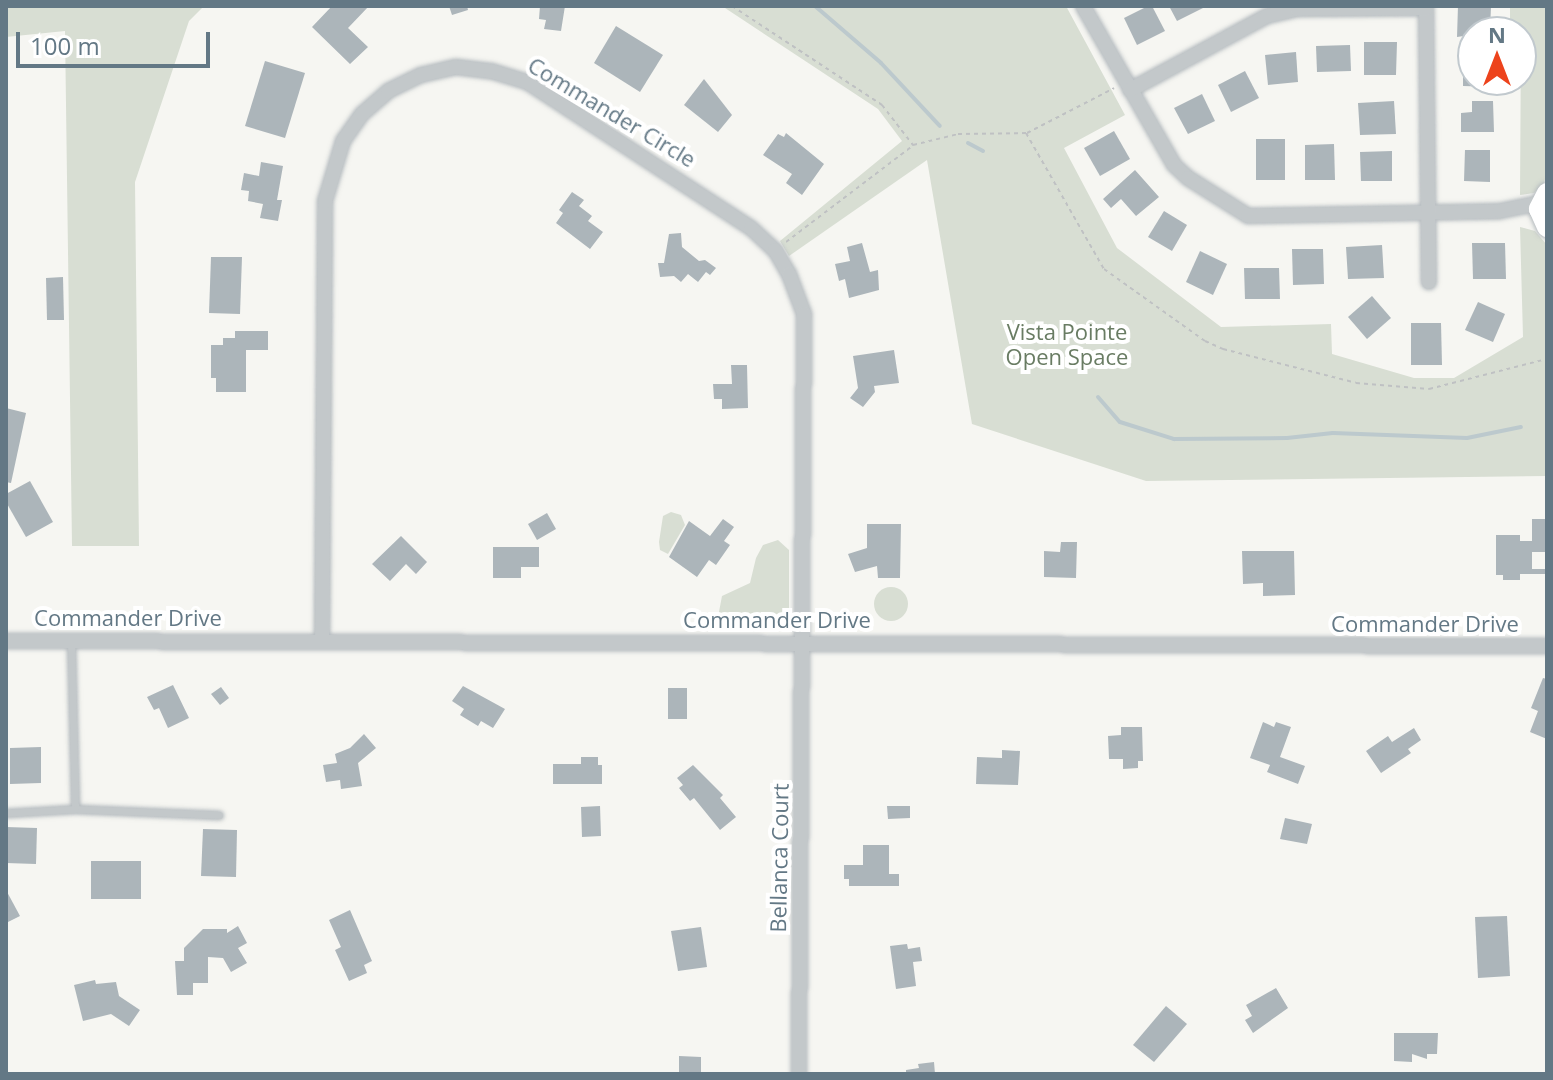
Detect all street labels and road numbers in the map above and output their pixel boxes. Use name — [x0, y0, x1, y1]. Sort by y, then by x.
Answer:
street label: Commander Circle — [523, 52, 701, 172]
street label: Commander Drive — [34, 605, 222, 631]
street label: Commander Drive — [683, 607, 871, 633]
street label: Commander Drive — [1331, 611, 1519, 637]
street label: Bellanca Court — [764, 783, 794, 933]

